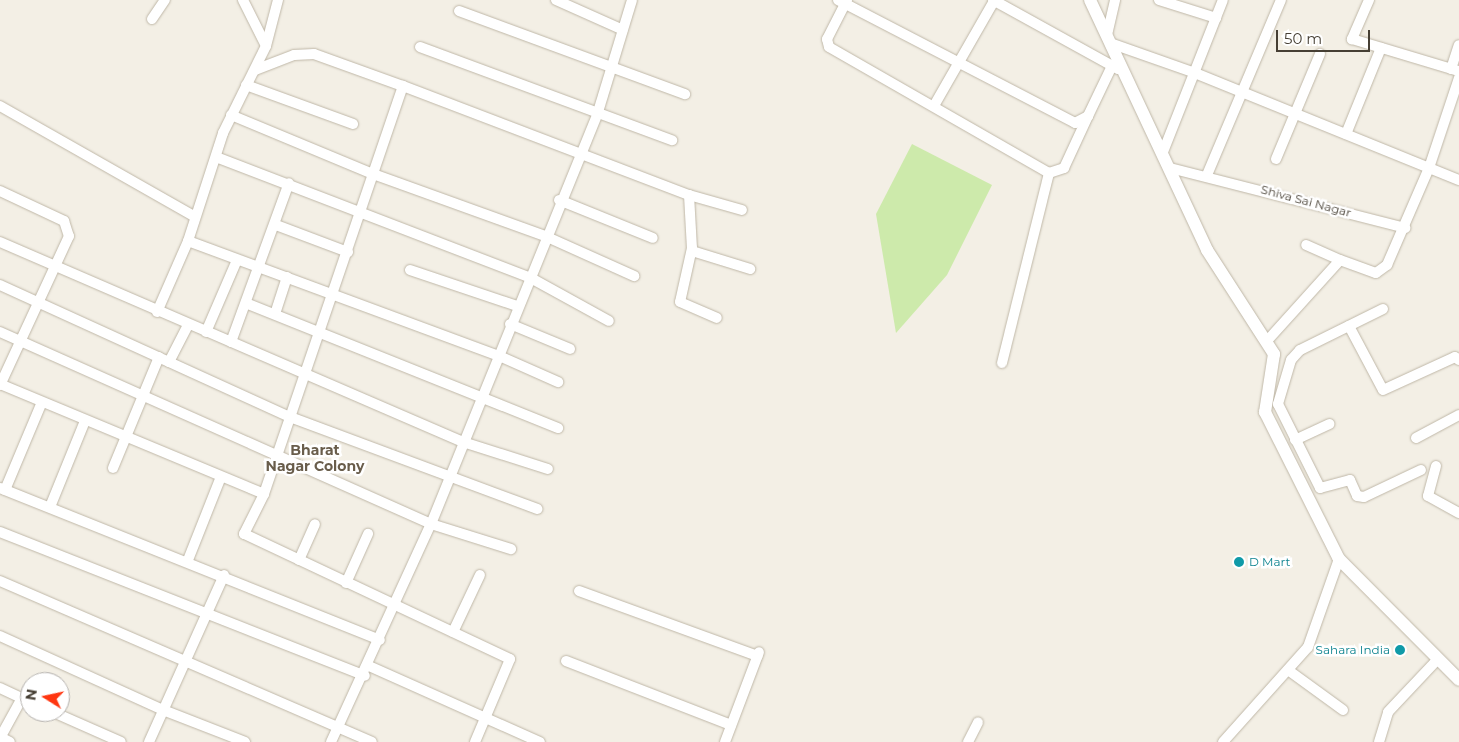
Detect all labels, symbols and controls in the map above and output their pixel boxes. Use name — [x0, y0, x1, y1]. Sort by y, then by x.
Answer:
scale bar — [1279, 20, 1373, 52]
text: 50 m — [1284, 29, 1322, 48]
street label: Shiva Sai Nagar — [1259, 182, 1353, 220]
district label: Bharat Nagar Colony — [266, 442, 364, 474]
place label: D Mart — [1249, 555, 1290, 569]
marker: D Mart — [1233, 556, 1245, 568]
place label: Sahara India — [1316, 643, 1390, 657]
marker: Sahara India — [1394, 644, 1406, 656]
north arrow — [20, 672, 70, 722]
text: N — [21, 687, 41, 702]

